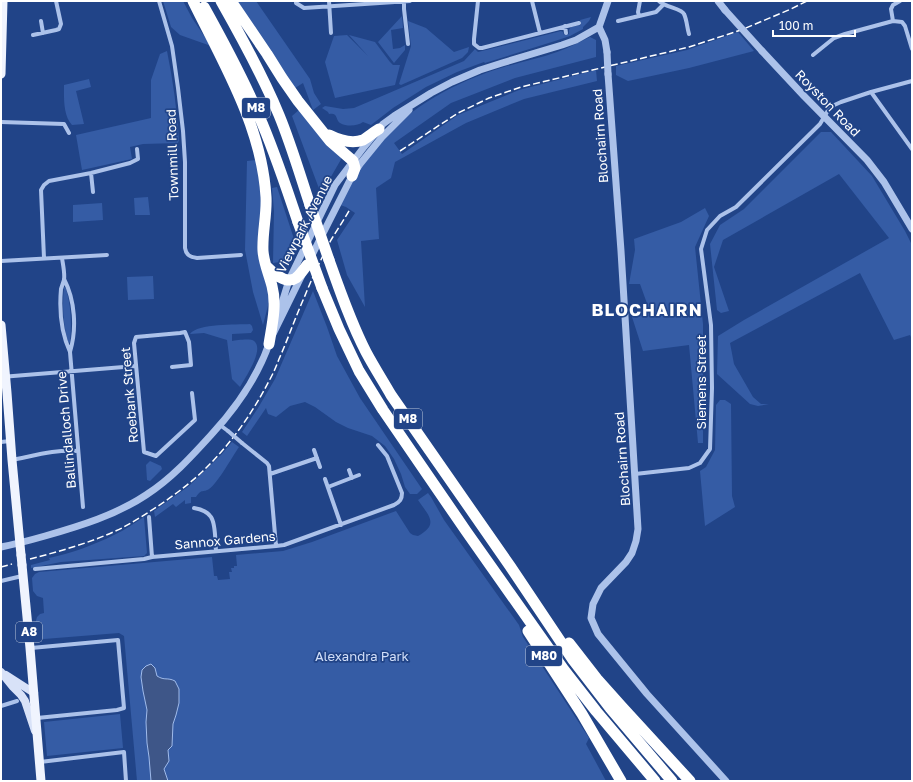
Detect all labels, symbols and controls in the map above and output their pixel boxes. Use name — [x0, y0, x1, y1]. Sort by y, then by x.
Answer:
scale bar — [773, 12, 855, 38]
text: 100 m — [779, 18, 813, 33]
street label: Royston Road — [792, 66, 864, 140]
street label: Blochairn Road — [589, 88, 611, 184]
road number: M8 — [242, 98, 270, 118]
street label: Townmill Road — [162, 109, 182, 201]
street label: Viewpark Avenue — [273, 173, 335, 275]
district label: BLOCHAIRN — [591, 299, 703, 320]
street label: Siemens Street — [693, 334, 709, 430]
street label: Roebank Street — [117, 346, 141, 444]
street label: Ballindalloch Drive — [53, 371, 79, 489]
road number: M8 — [394, 409, 422, 429]
street label: Blochairn Road — [611, 411, 633, 507]
street label: Sannox Gardens — [174, 528, 276, 552]
road number: A8 — [16, 622, 42, 642]
road number: M80 — [526, 646, 562, 666]
park label: Alexandra Park — [315, 648, 410, 664]

